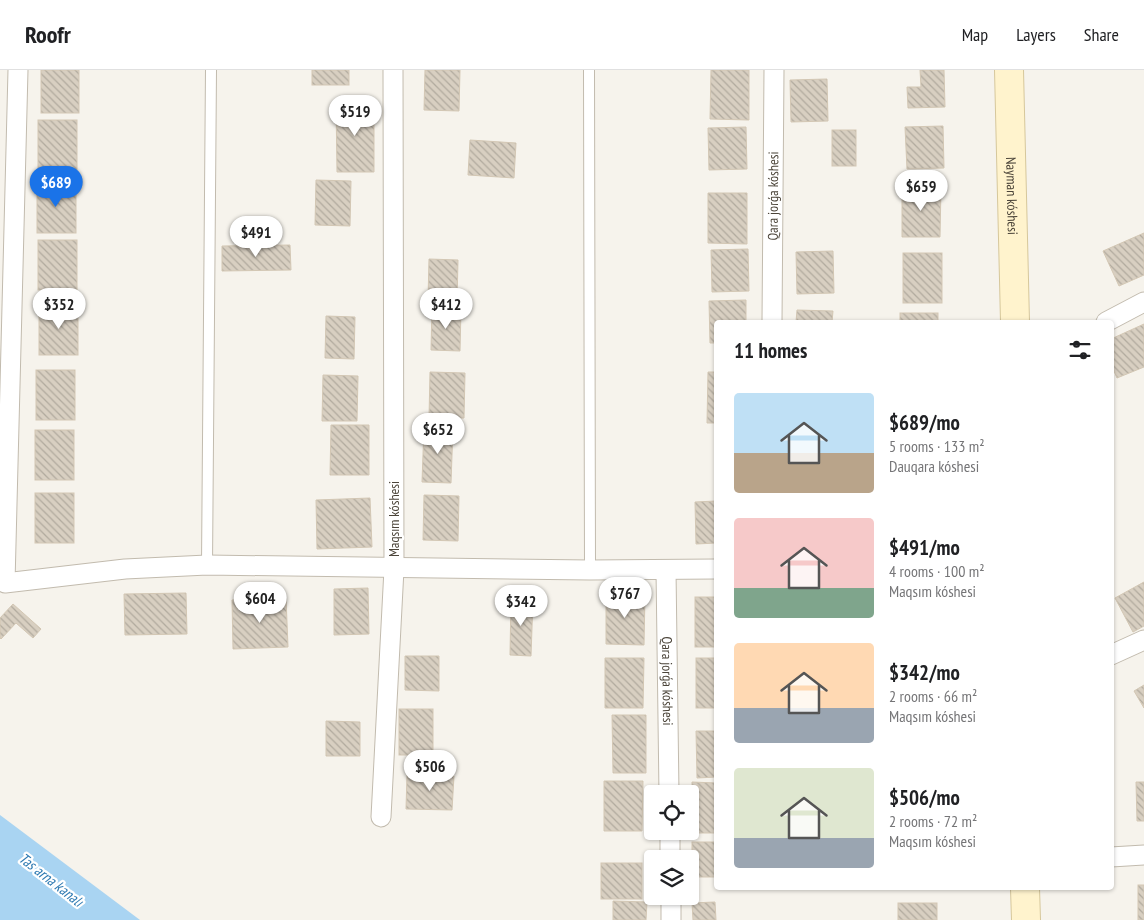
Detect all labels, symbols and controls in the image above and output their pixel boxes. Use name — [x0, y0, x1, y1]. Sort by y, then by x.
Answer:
text: Roofr — [25, 19, 71, 50]
text: Map — [962, 23, 988, 46]
text: Layers — [1016, 23, 1056, 46]
text: Share — [1084, 23, 1119, 46]
pin: $519 — [325, 94, 385, 137]
text: $519 — [340, 101, 370, 121]
street label: Qara jorǵa kóshesi — [764, 151, 782, 241]
street label: Nayman kóshesi — [1002, 157, 1022, 235]
pin: $689 — [26, 166, 86, 208]
pin: $659 — [891, 170, 951, 212]
text: $689 — [41, 172, 71, 192]
text: $659 — [906, 176, 936, 196]
pin: $491 — [226, 216, 286, 258]
text: $491 — [241, 222, 271, 242]
pin: $352 — [29, 288, 89, 330]
pin: $412 — [416, 288, 476, 330]
text: $352 — [44, 294, 74, 314]
text: $412 — [431, 294, 461, 314]
icon: filters — [1066, 336, 1094, 364]
text: 11 homes — [734, 337, 807, 364]
text: $689/mo — [889, 409, 960, 436]
pin: $652 — [408, 412, 468, 455]
icon: home — [774, 413, 834, 473]
text: $652 — [423, 419, 453, 439]
text: 5 rooms · 133 m² — [889, 436, 985, 456]
text: Dauqara kóshesi — [889, 456, 979, 476]
street label: Maqsım kóshesi — [385, 481, 403, 557]
text: $491/mo — [889, 534, 960, 561]
icon: home — [774, 538, 834, 598]
text: 4 rooms · 100 m² — [889, 561, 985, 581]
pin: $767 — [595, 576, 655, 619]
text: Maqsım kóshesi — [889, 581, 976, 601]
pin: $604 — [230, 582, 290, 624]
text: $767 — [610, 583, 640, 603]
pin: $342 — [491, 584, 551, 627]
text: $604 — [245, 588, 275, 608]
text: $342 — [506, 591, 536, 611]
street label: Qara jorǵa kóshesi — [658, 636, 677, 726]
text: $342/mo — [889, 659, 960, 686]
icon: home — [774, 663, 834, 723]
text: 2 rooms · 66 m² — [889, 686, 977, 706]
text: Maqsım kóshesi — [889, 706, 976, 726]
pin: $506 — [400, 750, 460, 792]
text: $506 — [415, 756, 445, 776]
text: $506/mo — [889, 784, 960, 811]
map controls — [644, 785, 699, 905]
button: locate — [644, 785, 699, 840]
icon: home — [774, 788, 834, 848]
text: 2 rooms · 72 m² — [889, 811, 977, 831]
text: Maqsım kóshesi — [889, 831, 976, 851]
water label: Tas arna kanalı — [15, 849, 89, 912]
button: layers — [644, 850, 699, 905]

